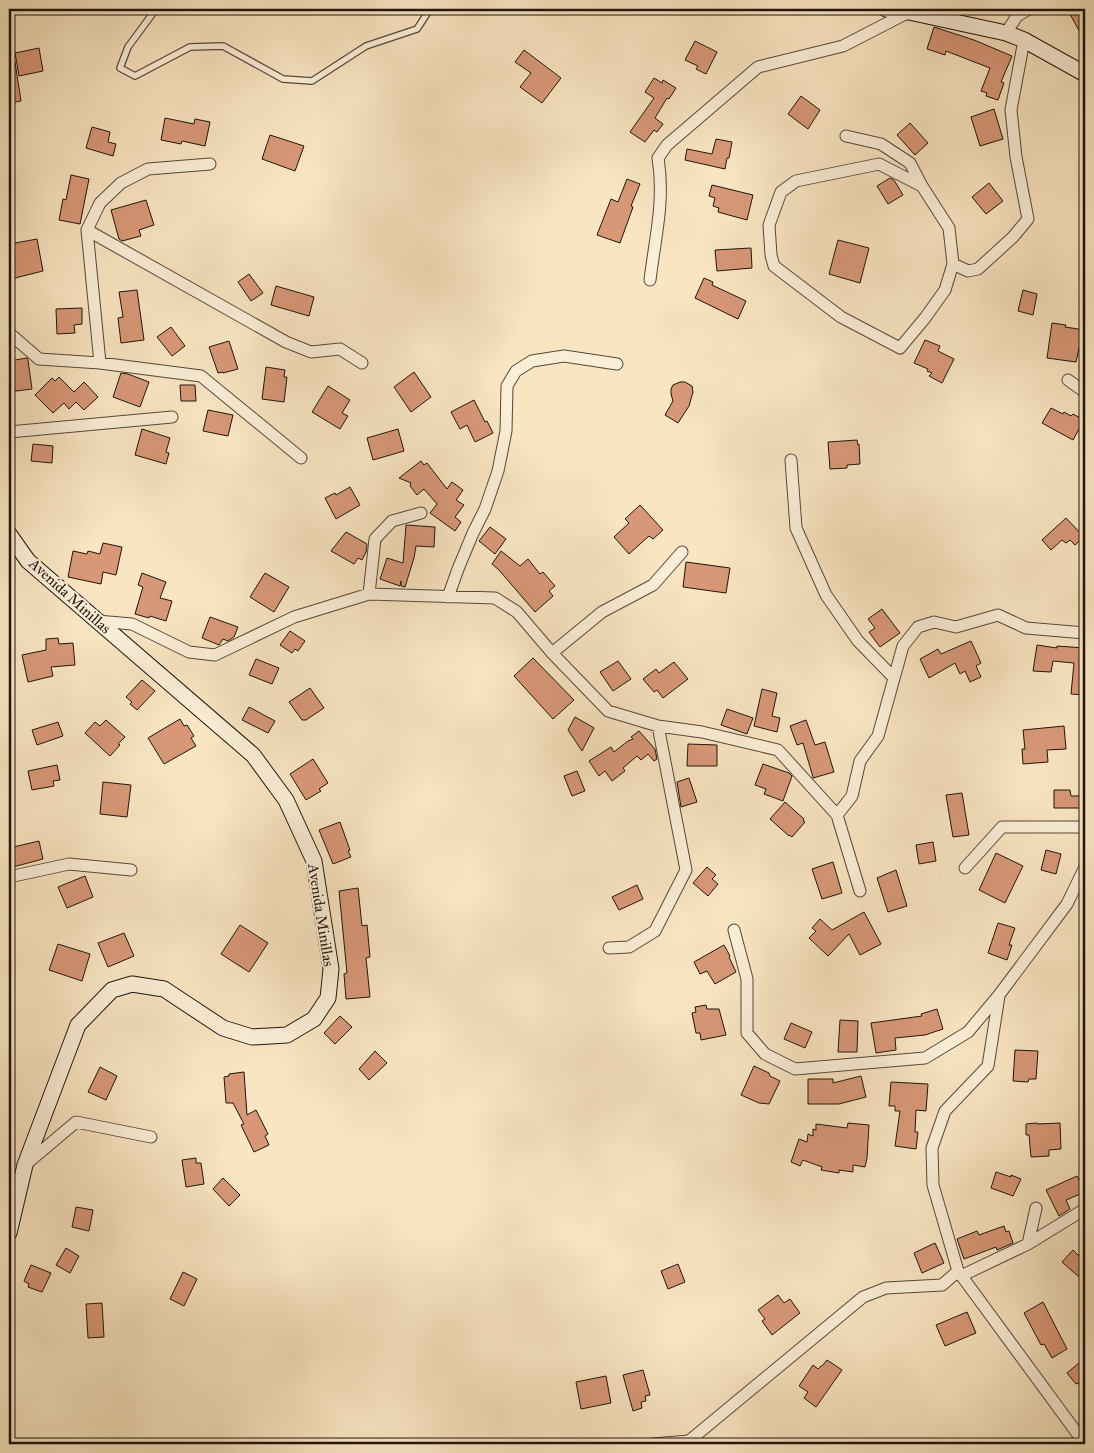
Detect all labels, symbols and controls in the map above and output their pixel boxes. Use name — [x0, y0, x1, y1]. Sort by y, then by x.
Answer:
street label: Avenida Minillas — [25, 554, 115, 637]
street label: Avenida Minillas — [304, 861, 338, 968]

